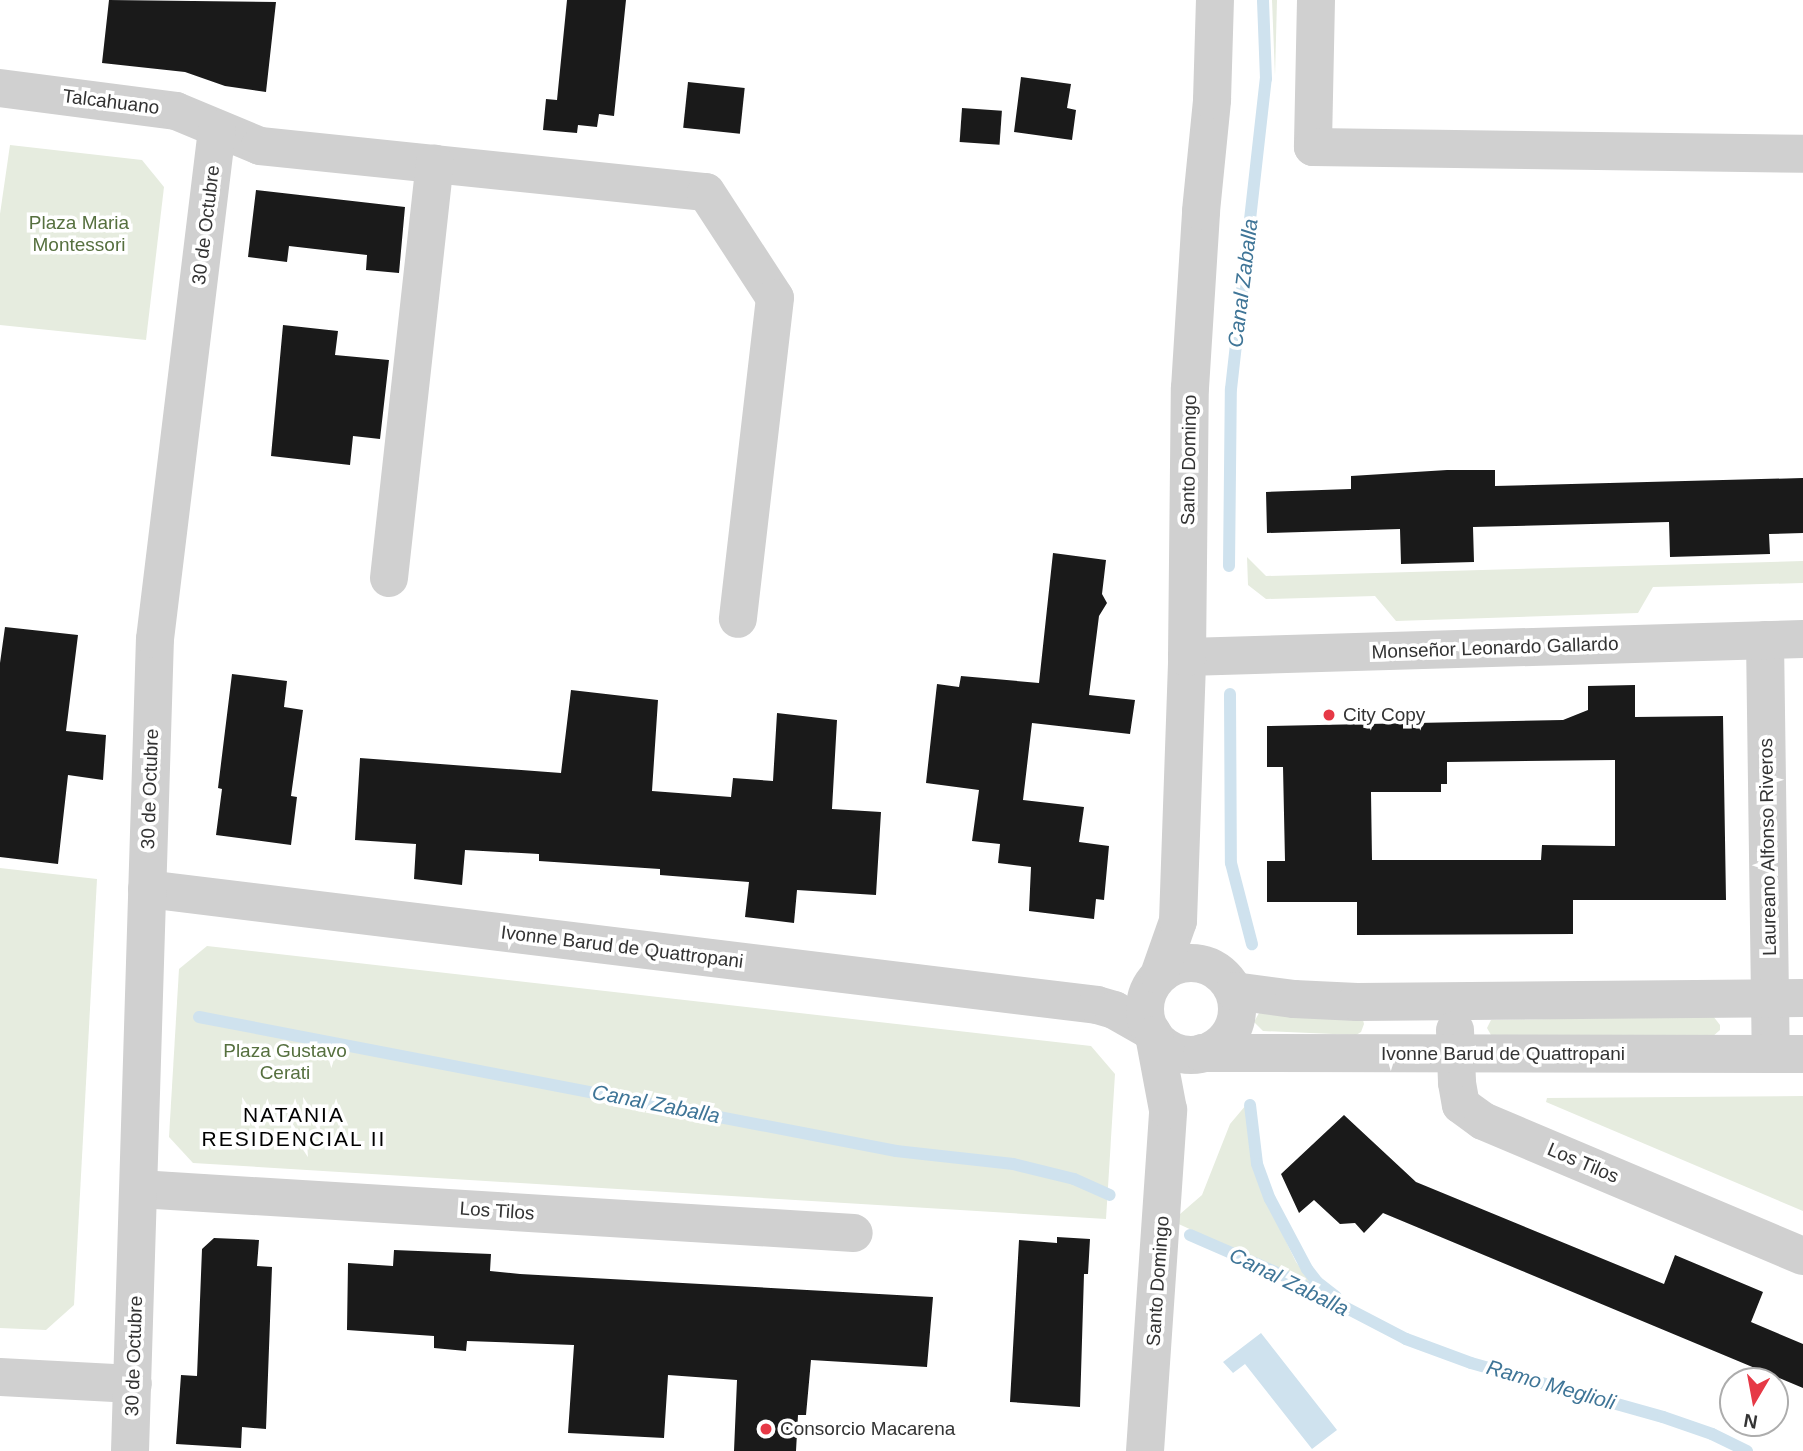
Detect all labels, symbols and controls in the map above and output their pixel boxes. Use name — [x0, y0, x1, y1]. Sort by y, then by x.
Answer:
street label: Talcahuano — [61, 85, 161, 119]
street label: 30 de Octubre — [187, 164, 225, 286]
park label: Plaza Maria Montessori — [29, 212, 129, 256]
water label: Canal Zaballa — [1223, 217, 1263, 349]
street label: Santo Domingo — [1176, 394, 1202, 526]
street label: Monseñor Leonardo Gallardo — [1371, 632, 1619, 664]
place label: City Copy — [1343, 704, 1425, 726]
marker: City Copy — [1321, 707, 1337, 723]
street label: 30 de Octubre — [137, 728, 163, 850]
street label: Laureano Alfonso Riveros — [1755, 738, 1781, 956]
street label: Ivonne Barud de Quattropani — [500, 921, 744, 973]
park label: Plaza Gustavo Cerati — [223, 1040, 347, 1084]
street label: Ivonne Barud de Quattropani — [1381, 1043, 1625, 1065]
water label: Canal Zaballa — [590, 1079, 722, 1129]
district label: NATANIA RESIDENCIAL II — [203, 1102, 385, 1152]
street label: Los Tilos — [1544, 1138, 1622, 1188]
street label: Los Tilos — [459, 1197, 535, 1225]
street label: Santo Domingo — [1142, 1215, 1174, 1347]
water label: Canal Zaballa — [1225, 1242, 1353, 1322]
street label: 30 de Octubre — [121, 1295, 147, 1417]
water label: Ramo Meglioli — [1484, 1355, 1618, 1415]
north arrow — [1719, 1367, 1789, 1437]
text: N — [1742, 1410, 1759, 1433]
place label: Consorcio Macarena — [780, 1418, 955, 1440]
marker: Consorcio Macarena — [758, 1421, 774, 1437]

